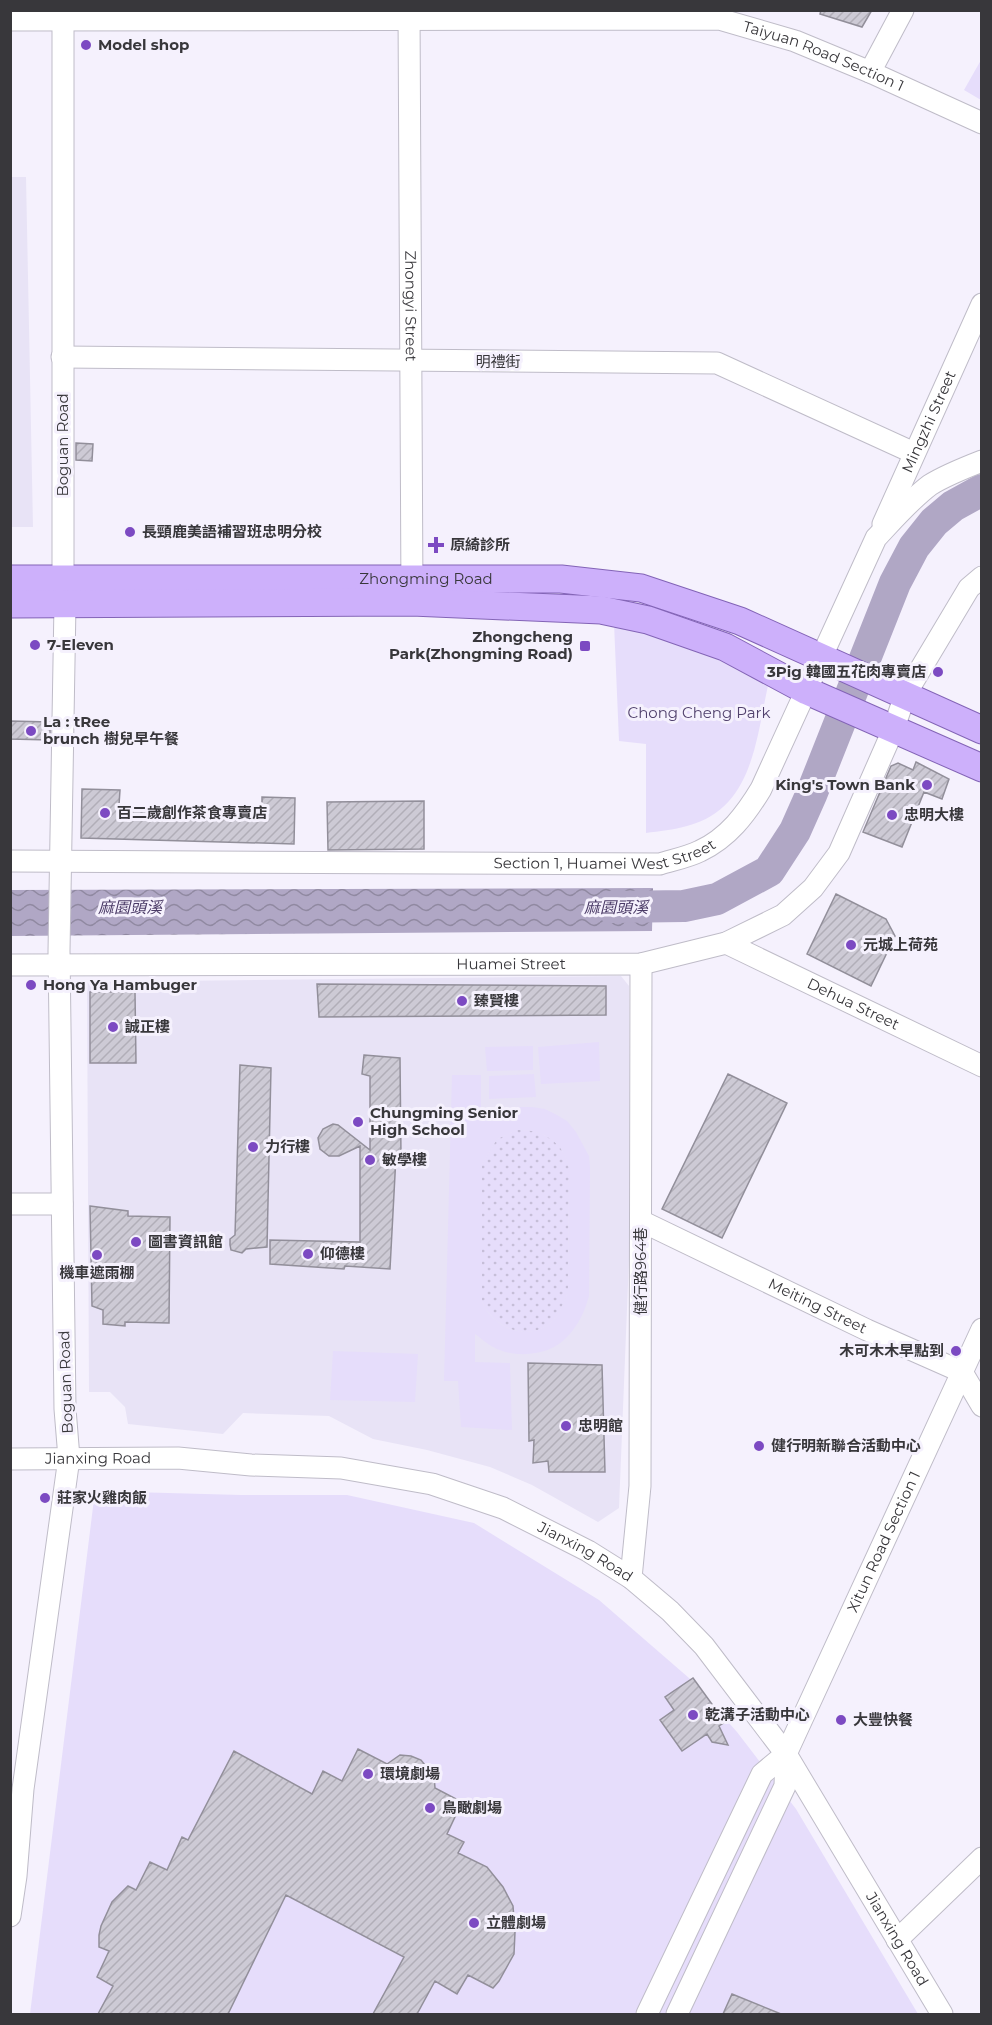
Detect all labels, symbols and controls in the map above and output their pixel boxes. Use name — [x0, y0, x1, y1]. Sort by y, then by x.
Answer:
street label: Taiyuan Road Section 1 — [741, 16, 907, 95]
place label: Model shop — [98, 35, 189, 54]
marker: Model shop — [79, 38, 93, 52]
street label: Zhongyi Street — [401, 250, 421, 362]
street label: 明禮街 — [475, 352, 521, 371]
street label: Mingzhi Street — [897, 368, 960, 476]
street label: Boguan Road — [53, 393, 72, 497]
place label: 長頸鹿美語補習班忠明分校 — [142, 522, 322, 541]
marker: 長頸鹿美語補習班忠明分校 — [123, 525, 137, 539]
place label: 原綺診所 — [450, 535, 510, 554]
marker: 原綺診所 — [427, 536, 445, 554]
street label: Zhongming Road — [359, 569, 493, 588]
place label: Zhongcheng Park(Zhongming Road) — [389, 627, 573, 663]
place label: 7-Eleven — [47, 635, 114, 654]
marker: 7-Eleven — [28, 638, 42, 652]
marker: Zhongcheng Park(Zhongming Road) — [578, 639, 592, 653]
place label: 3Pig 韓國五花肉專賣店 — [766, 662, 926, 681]
marker: 3Pig 韓國五花肉專賣店 — [931, 665, 945, 679]
park label: Chong Cheng Park — [628, 703, 771, 722]
place label: La : tRee brunch 樹兒早午餐 — [43, 712, 179, 748]
marker: La : tRee brunch 樹兒早午餐 — [24, 724, 38, 738]
place label: King's Town Bank — [775, 775, 915, 794]
marker: King's Town Bank — [920, 778, 934, 792]
place label: 百二歲創作茶食專賣店 — [117, 803, 267, 822]
place label: 忠明大樓 — [904, 805, 964, 824]
marker: 百二歲創作茶食專賣店 — [98, 806, 112, 820]
marker: 忠明大樓 — [885, 808, 899, 822]
street label: Section 1, Huamei West Street — [494, 835, 719, 873]
water label: 麻園頭溪 — [98, 898, 164, 917]
water label: 麻園頭溪 — [584, 898, 650, 917]
place label: 元城上荷苑 — [863, 935, 938, 954]
marker: 元城上荷苑 — [844, 938, 858, 952]
street label: Huamei Street — [456, 954, 566, 973]
street label: Dehua Street — [804, 973, 902, 1034]
place label: Hong Ya Hambuger — [43, 975, 198, 994]
marker: Hong Ya Hambuger — [24, 978, 38, 992]
place label: 臻賢樓 — [474, 991, 519, 1010]
marker: 臻賢樓 — [455, 994, 469, 1008]
place label: 誠正樓 — [125, 1017, 170, 1036]
marker: 誠正樓 — [106, 1020, 120, 1034]
place label: Chungming Senior High School — [370, 1103, 519, 1139]
marker: Chungming Senior High School — [351, 1115, 365, 1129]
place label: 力行樓 — [265, 1137, 310, 1156]
marker: 力行樓 — [246, 1140, 260, 1154]
place label: 敏學樓 — [382, 1150, 427, 1169]
marker: 敏學樓 — [363, 1153, 377, 1167]
street label: 健行路964巷 — [631, 1227, 650, 1315]
place label: 圖書資訊館 — [148, 1232, 223, 1251]
marker: 圖書資訊館 — [129, 1235, 143, 1249]
place label: 仰德樓 — [320, 1244, 365, 1263]
marker: 仰德樓 — [301, 1247, 315, 1261]
marker: 機車遮雨棚 — [90, 1248, 104, 1262]
place label: 機車遮雨棚 — [59, 1263, 135, 1282]
street label: Meiting Street — [765, 1274, 870, 1338]
street label: Boguan Road — [54, 1330, 77, 1434]
place label: 木可木木早點到 — [839, 1341, 944, 1360]
marker: 木可木木早點到 — [949, 1344, 963, 1358]
place label: 忠明館 — [578, 1416, 623, 1435]
marker: 忠明館 — [559, 1419, 573, 1433]
place label: 健行明新聯合活動中心 — [771, 1436, 921, 1455]
marker: 健行明新聯合活動中心 — [752, 1439, 766, 1453]
street label: Jianxing Road — [44, 1448, 151, 1468]
street label: Xitun Road Section 1 — [843, 1468, 924, 1615]
place label: 莊家火雞肉飯 — [57, 1488, 147, 1507]
marker: 莊家火雞肉飯 — [38, 1491, 52, 1505]
street label: Jianxing Road — [534, 1517, 637, 1586]
place label: 乾溝子活動中心 — [705, 1705, 810, 1724]
marker: 乾溝子活動中心 — [686, 1708, 700, 1722]
place label: 大豐快餐 — [853, 1710, 913, 1729]
marker: 大豐快餐 — [834, 1713, 848, 1727]
place label: 環境劇場 — [380, 1764, 440, 1783]
marker: 環境劇場 — [361, 1767, 375, 1781]
place label: 鳥瞰劇場 — [442, 1798, 502, 1817]
marker: 鳥瞰劇場 — [423, 1801, 437, 1815]
street label: Jianxing Road — [861, 1887, 933, 1989]
place label: 立體劇場 — [486, 1913, 546, 1932]
marker: 立體劇場 — [467, 1916, 481, 1930]

